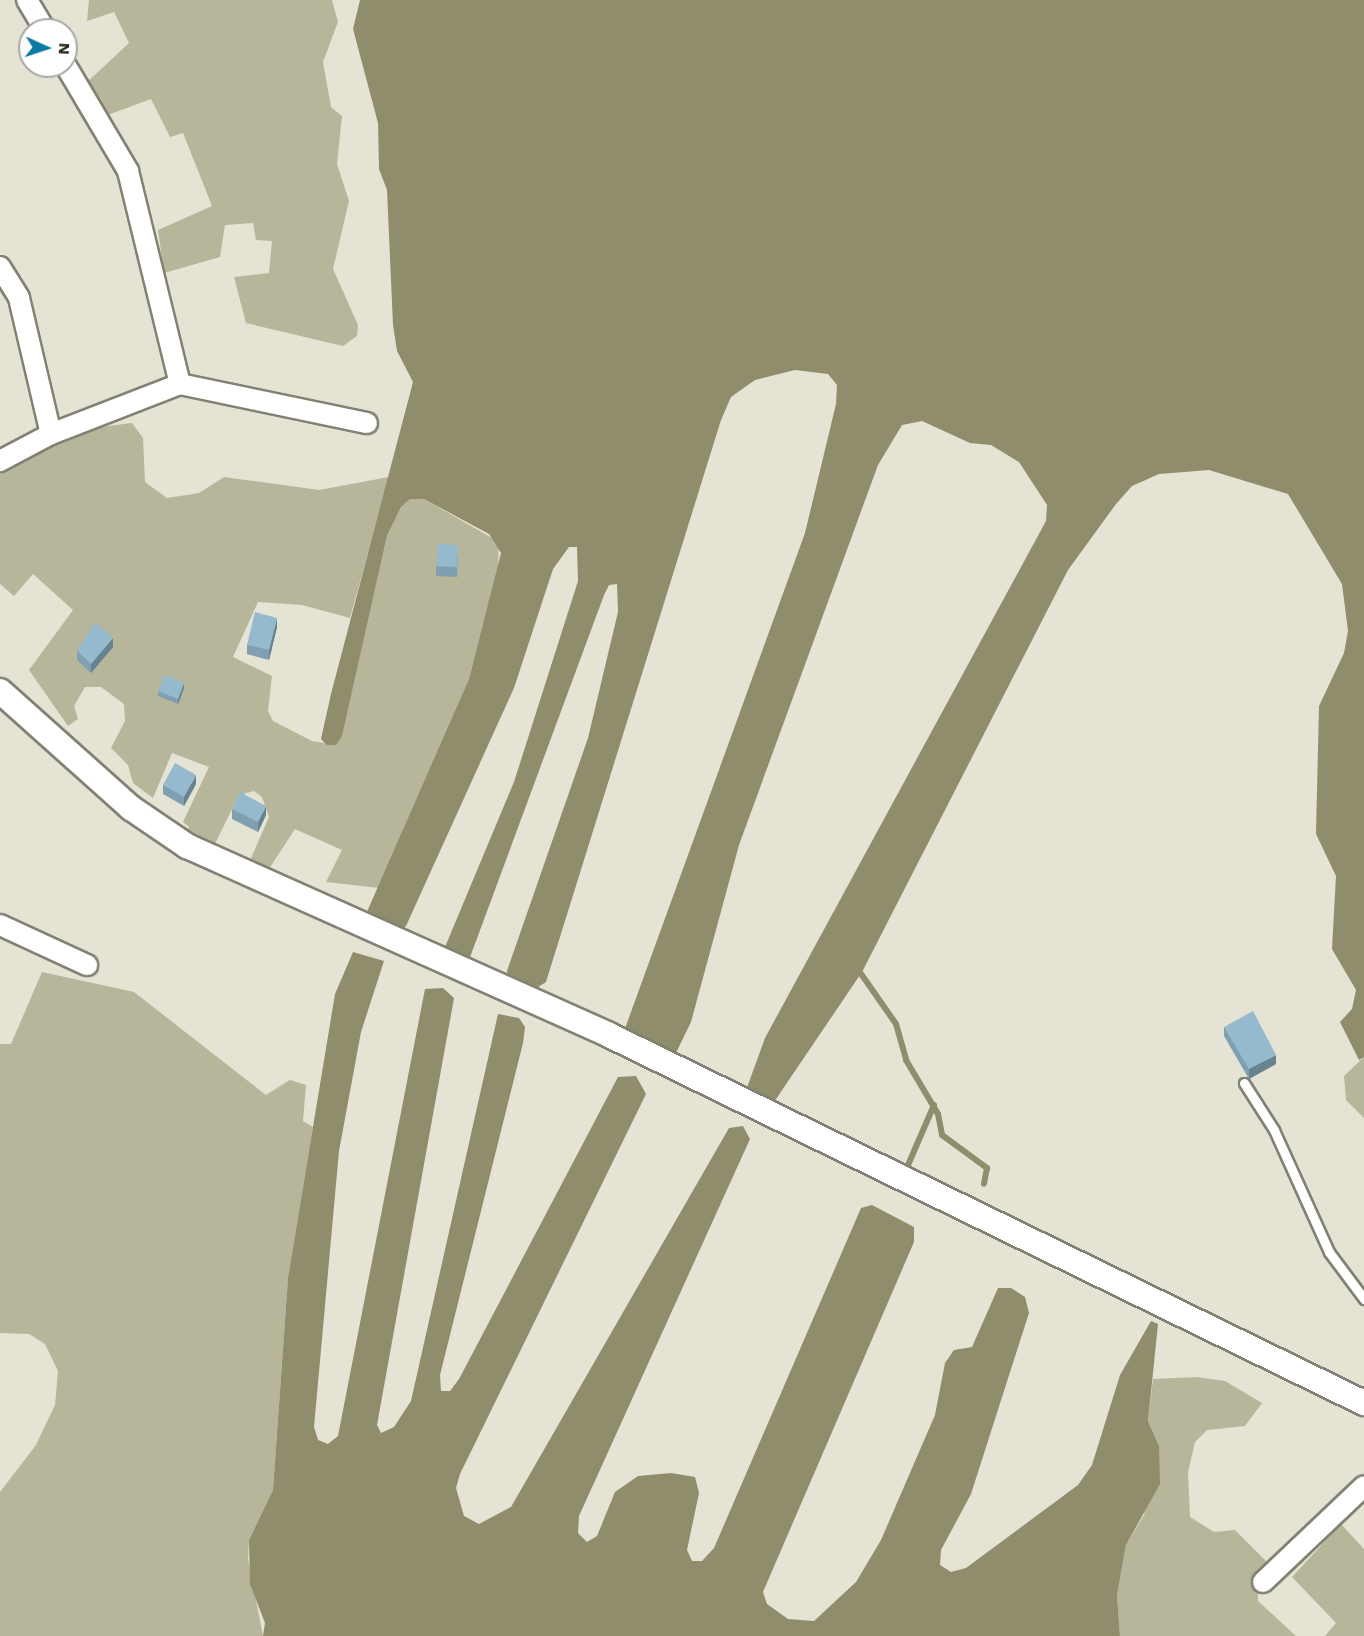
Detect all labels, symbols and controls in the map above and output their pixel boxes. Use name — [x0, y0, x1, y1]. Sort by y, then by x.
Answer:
north arrow — [18, 18, 78, 78]
text: N — [55, 42, 74, 55]

